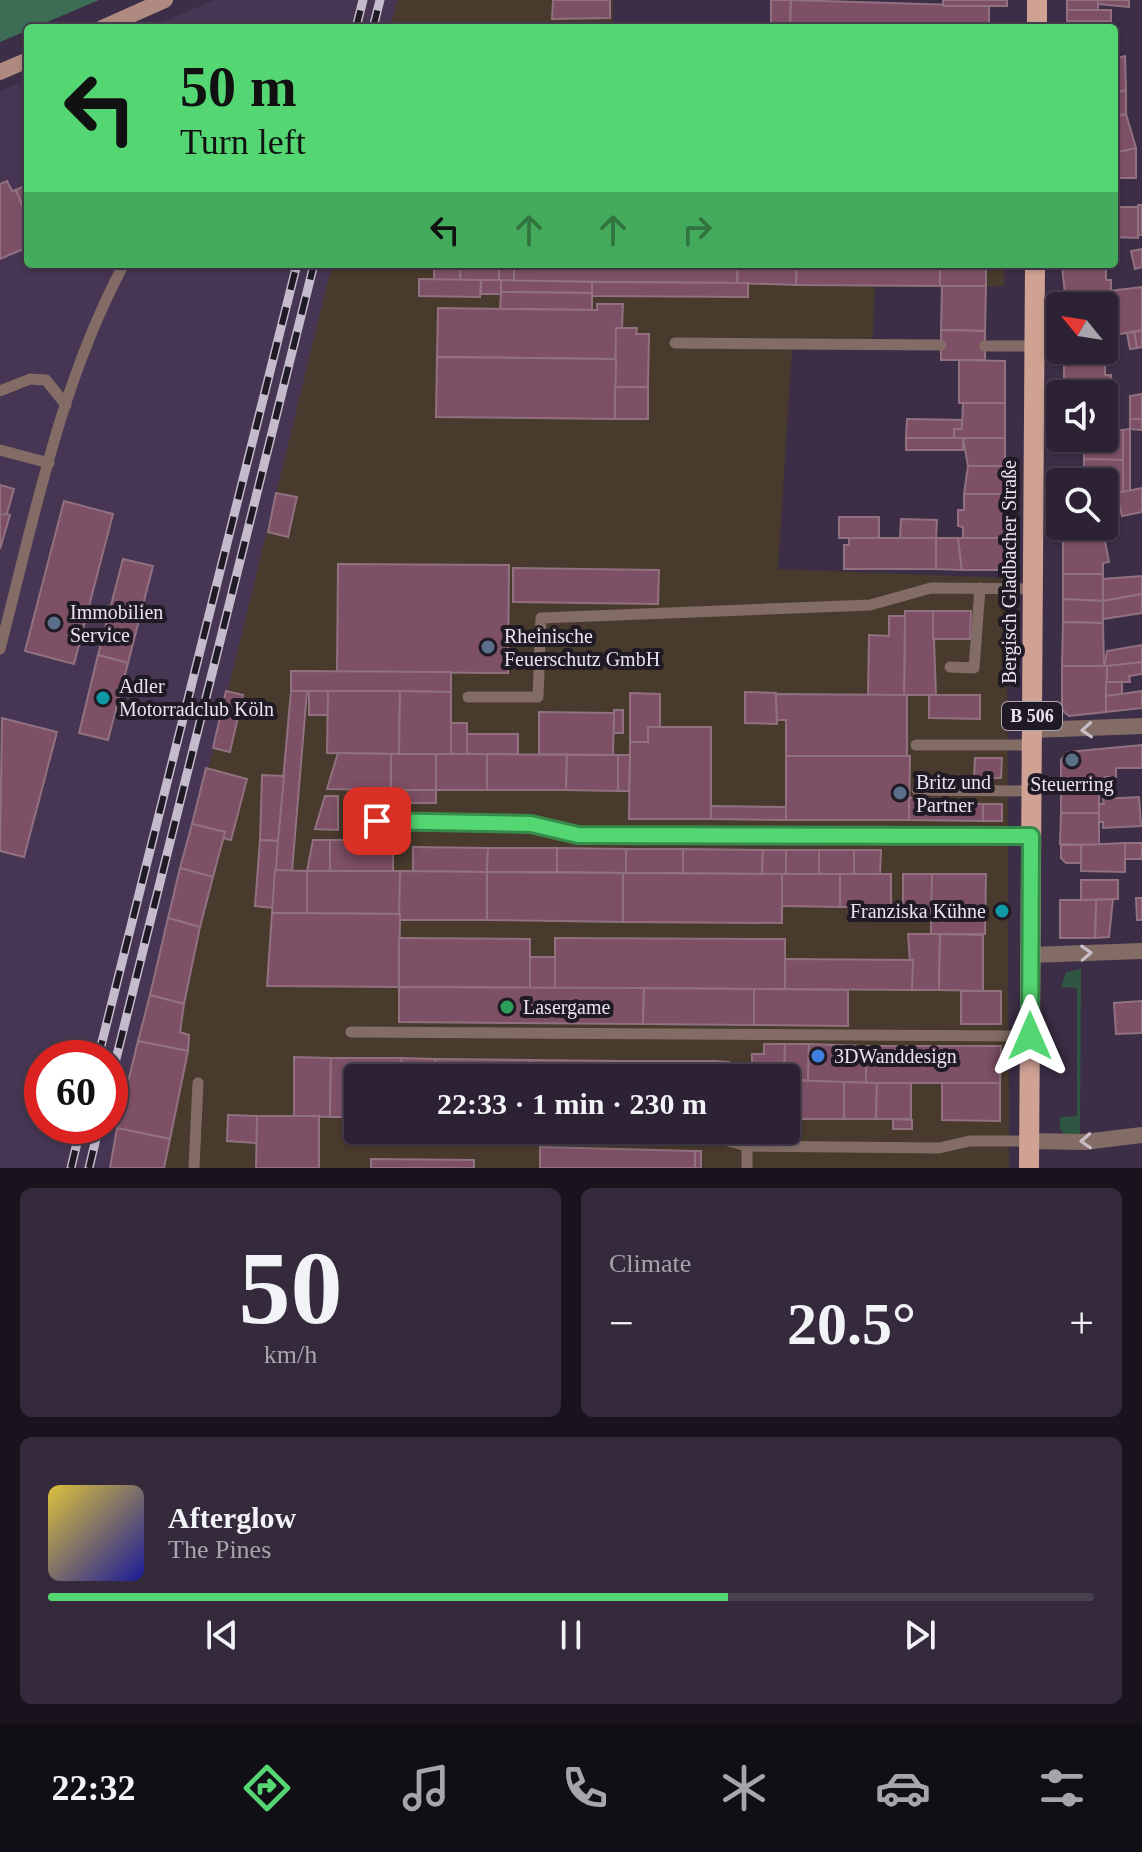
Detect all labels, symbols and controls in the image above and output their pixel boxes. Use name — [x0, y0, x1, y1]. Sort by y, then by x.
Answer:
icon: left — [48, 56, 152, 160]
text: 50 m — [180, 56, 297, 118]
text: Turn left — [180, 122, 306, 162]
icon: left — [423, 208, 467, 252]
icon: ahead — [507, 208, 551, 252]
icon: ahead — [591, 208, 635, 252]
icon: right — [675, 208, 719, 252]
north arrow — [1046, 292, 1118, 364]
map controls — [1046, 292, 1118, 540]
button: sound — [1046, 380, 1118, 452]
street label: Bergisch Gladbacher Straße — [998, 460, 1021, 684]
button: search — [1046, 468, 1118, 540]
place label: Immobilien Service — [70, 601, 163, 646]
marker: Immobilien Service — [45, 614, 63, 632]
place label: Rheinische Feuerschutz GmbH — [504, 625, 660, 670]
marker: Rheinische Feuerschutz GmbH — [479, 638, 497, 656]
place label: Adler Motorradclub Köln — [119, 675, 274, 720]
marker: Adler Motorradclub Köln — [94, 689, 112, 707]
road number: B 506 — [1002, 702, 1062, 730]
one-way arrow — [1080, 721, 1093, 738]
marker: Steuerring — [1063, 751, 1081, 769]
place label: Britz und Partner — [916, 771, 991, 816]
place label: Steuerring — [1030, 773, 1114, 796]
marker: Britz und Partner — [891, 784, 909, 802]
pin — [343, 787, 411, 855]
icon: arrive — [355, 799, 399, 843]
place label: Franziska Kühne — [850, 900, 986, 922]
marker: Franziska Kühne — [993, 902, 1011, 920]
one-way arrow — [1080, 944, 1093, 961]
position arrow — [988, 994, 1072, 1078]
place label: Lasergame — [523, 996, 610, 1019]
marker: Lasergame — [498, 998, 516, 1016]
speed limit sign: 60 — [24, 1040, 128, 1144]
place label: 3DWanddesign — [834, 1045, 957, 1068]
marker: 3DWanddesign — [809, 1047, 827, 1065]
text: 22:33 · 1 min · 230 m — [437, 1087, 707, 1120]
one-way arrow — [1079, 1132, 1092, 1149]
text: 50 — [239, 1230, 343, 1345]
text: Climate — [609, 1249, 691, 1278]
text: 20.5° — [787, 1291, 916, 1357]
text: − — [609, 1299, 634, 1348]
text: + — [1069, 1299, 1094, 1348]
text: km/h — [264, 1340, 317, 1369]
text: Afterglow — [168, 1501, 296, 1534]
text: The Pines — [168, 1535, 271, 1564]
icon: previous — [200, 1613, 244, 1657]
icon: pause — [549, 1613, 593, 1657]
icon: next — [898, 1613, 942, 1657]
icon: directions — [239, 1760, 295, 1816]
icon: music — [398, 1760, 454, 1816]
icon: phone — [557, 1760, 613, 1816]
icon: climate — [716, 1760, 772, 1816]
icon: car — [875, 1760, 931, 1816]
icon: filters — [1034, 1760, 1090, 1816]
text: 22:32 — [52, 1768, 136, 1808]

